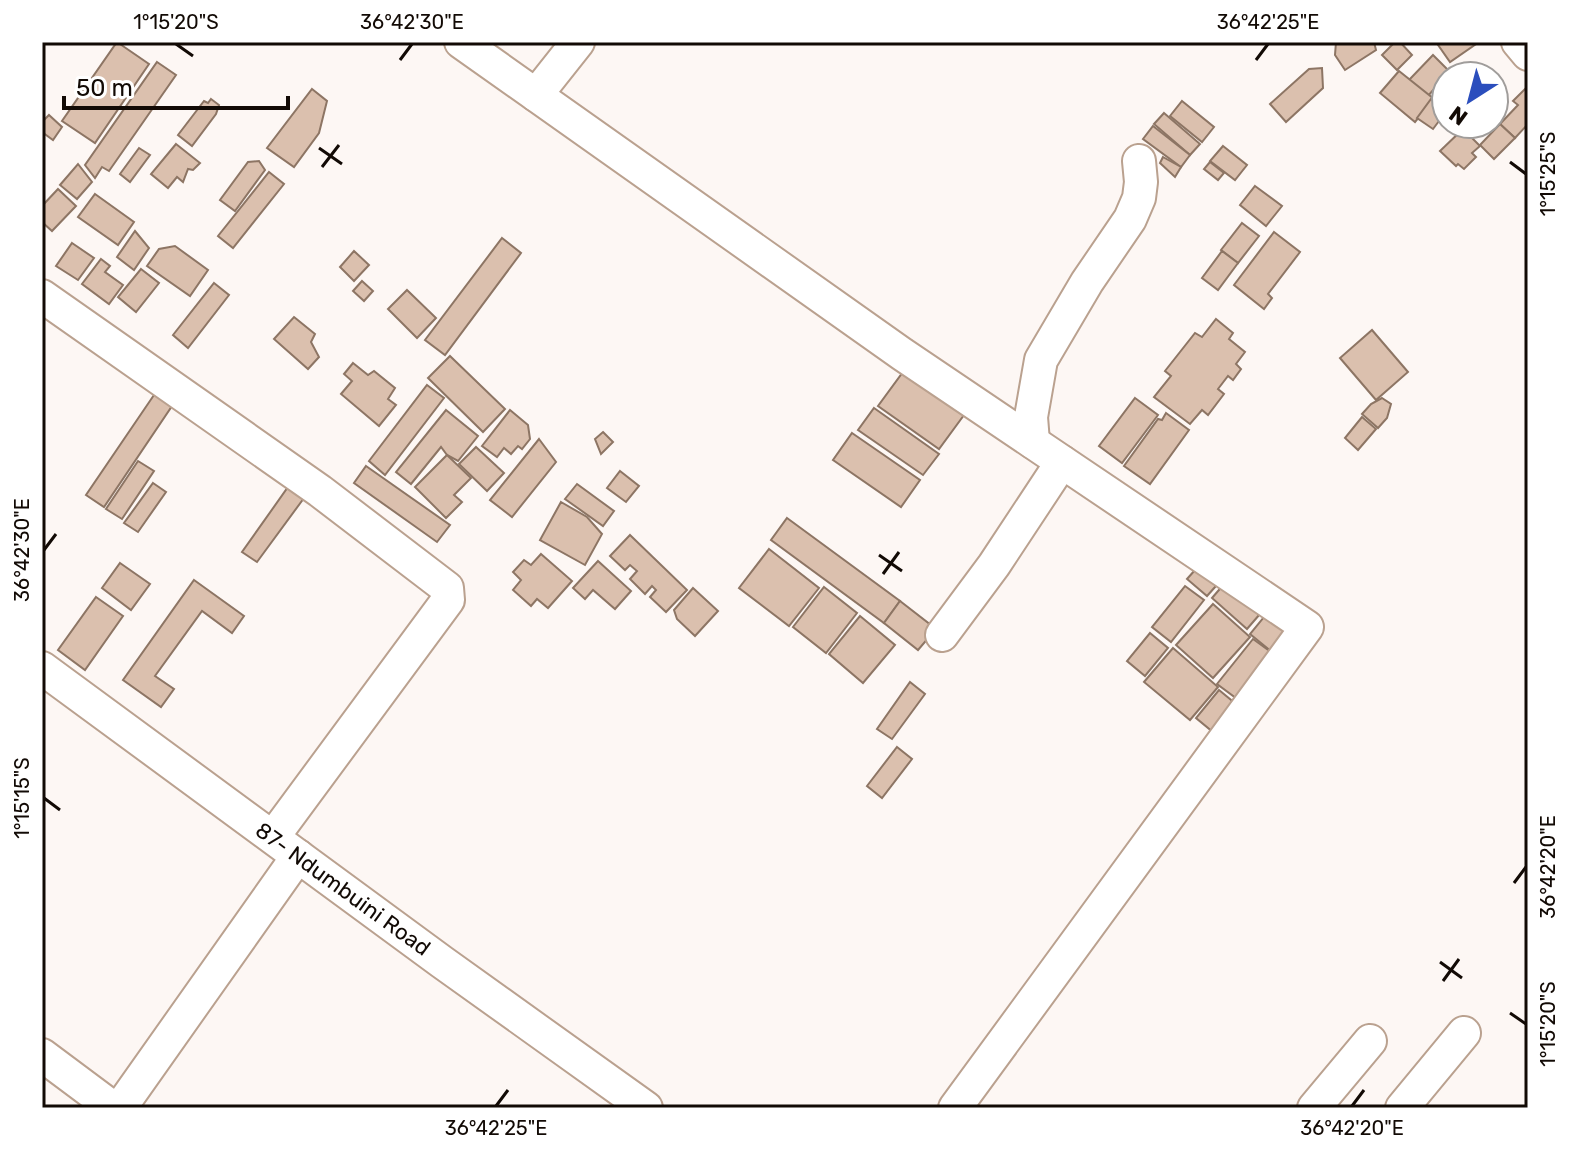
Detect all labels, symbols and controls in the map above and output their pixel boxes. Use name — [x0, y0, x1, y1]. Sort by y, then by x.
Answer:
text: 1°15'20"S — [133, 10, 219, 34]
text: 36°42'30"E — [360, 10, 464, 34]
text: 36°42'25"E — [1217, 10, 1319, 34]
scale bar — [64, 60, 288, 110]
north arrow — [1430, 60, 1510, 140]
text: 50 m — [76, 74, 133, 102]
text: N — [1444, 100, 1473, 131]
text: 1°15'25"S — [1536, 132, 1560, 216]
text: 36°42'30"E — [10, 498, 34, 602]
text: 1°15'15"S — [10, 757, 34, 839]
text: 36°42'20"E — [1536, 815, 1560, 919]
street label: 87- Ndumbuini Road — [250, 816, 436, 962]
text: 1°15'20"S — [1536, 981, 1560, 1067]
text: 36°42'25"E — [445, 1116, 547, 1140]
text: 36°42'20"E — [1300, 1116, 1404, 1140]

